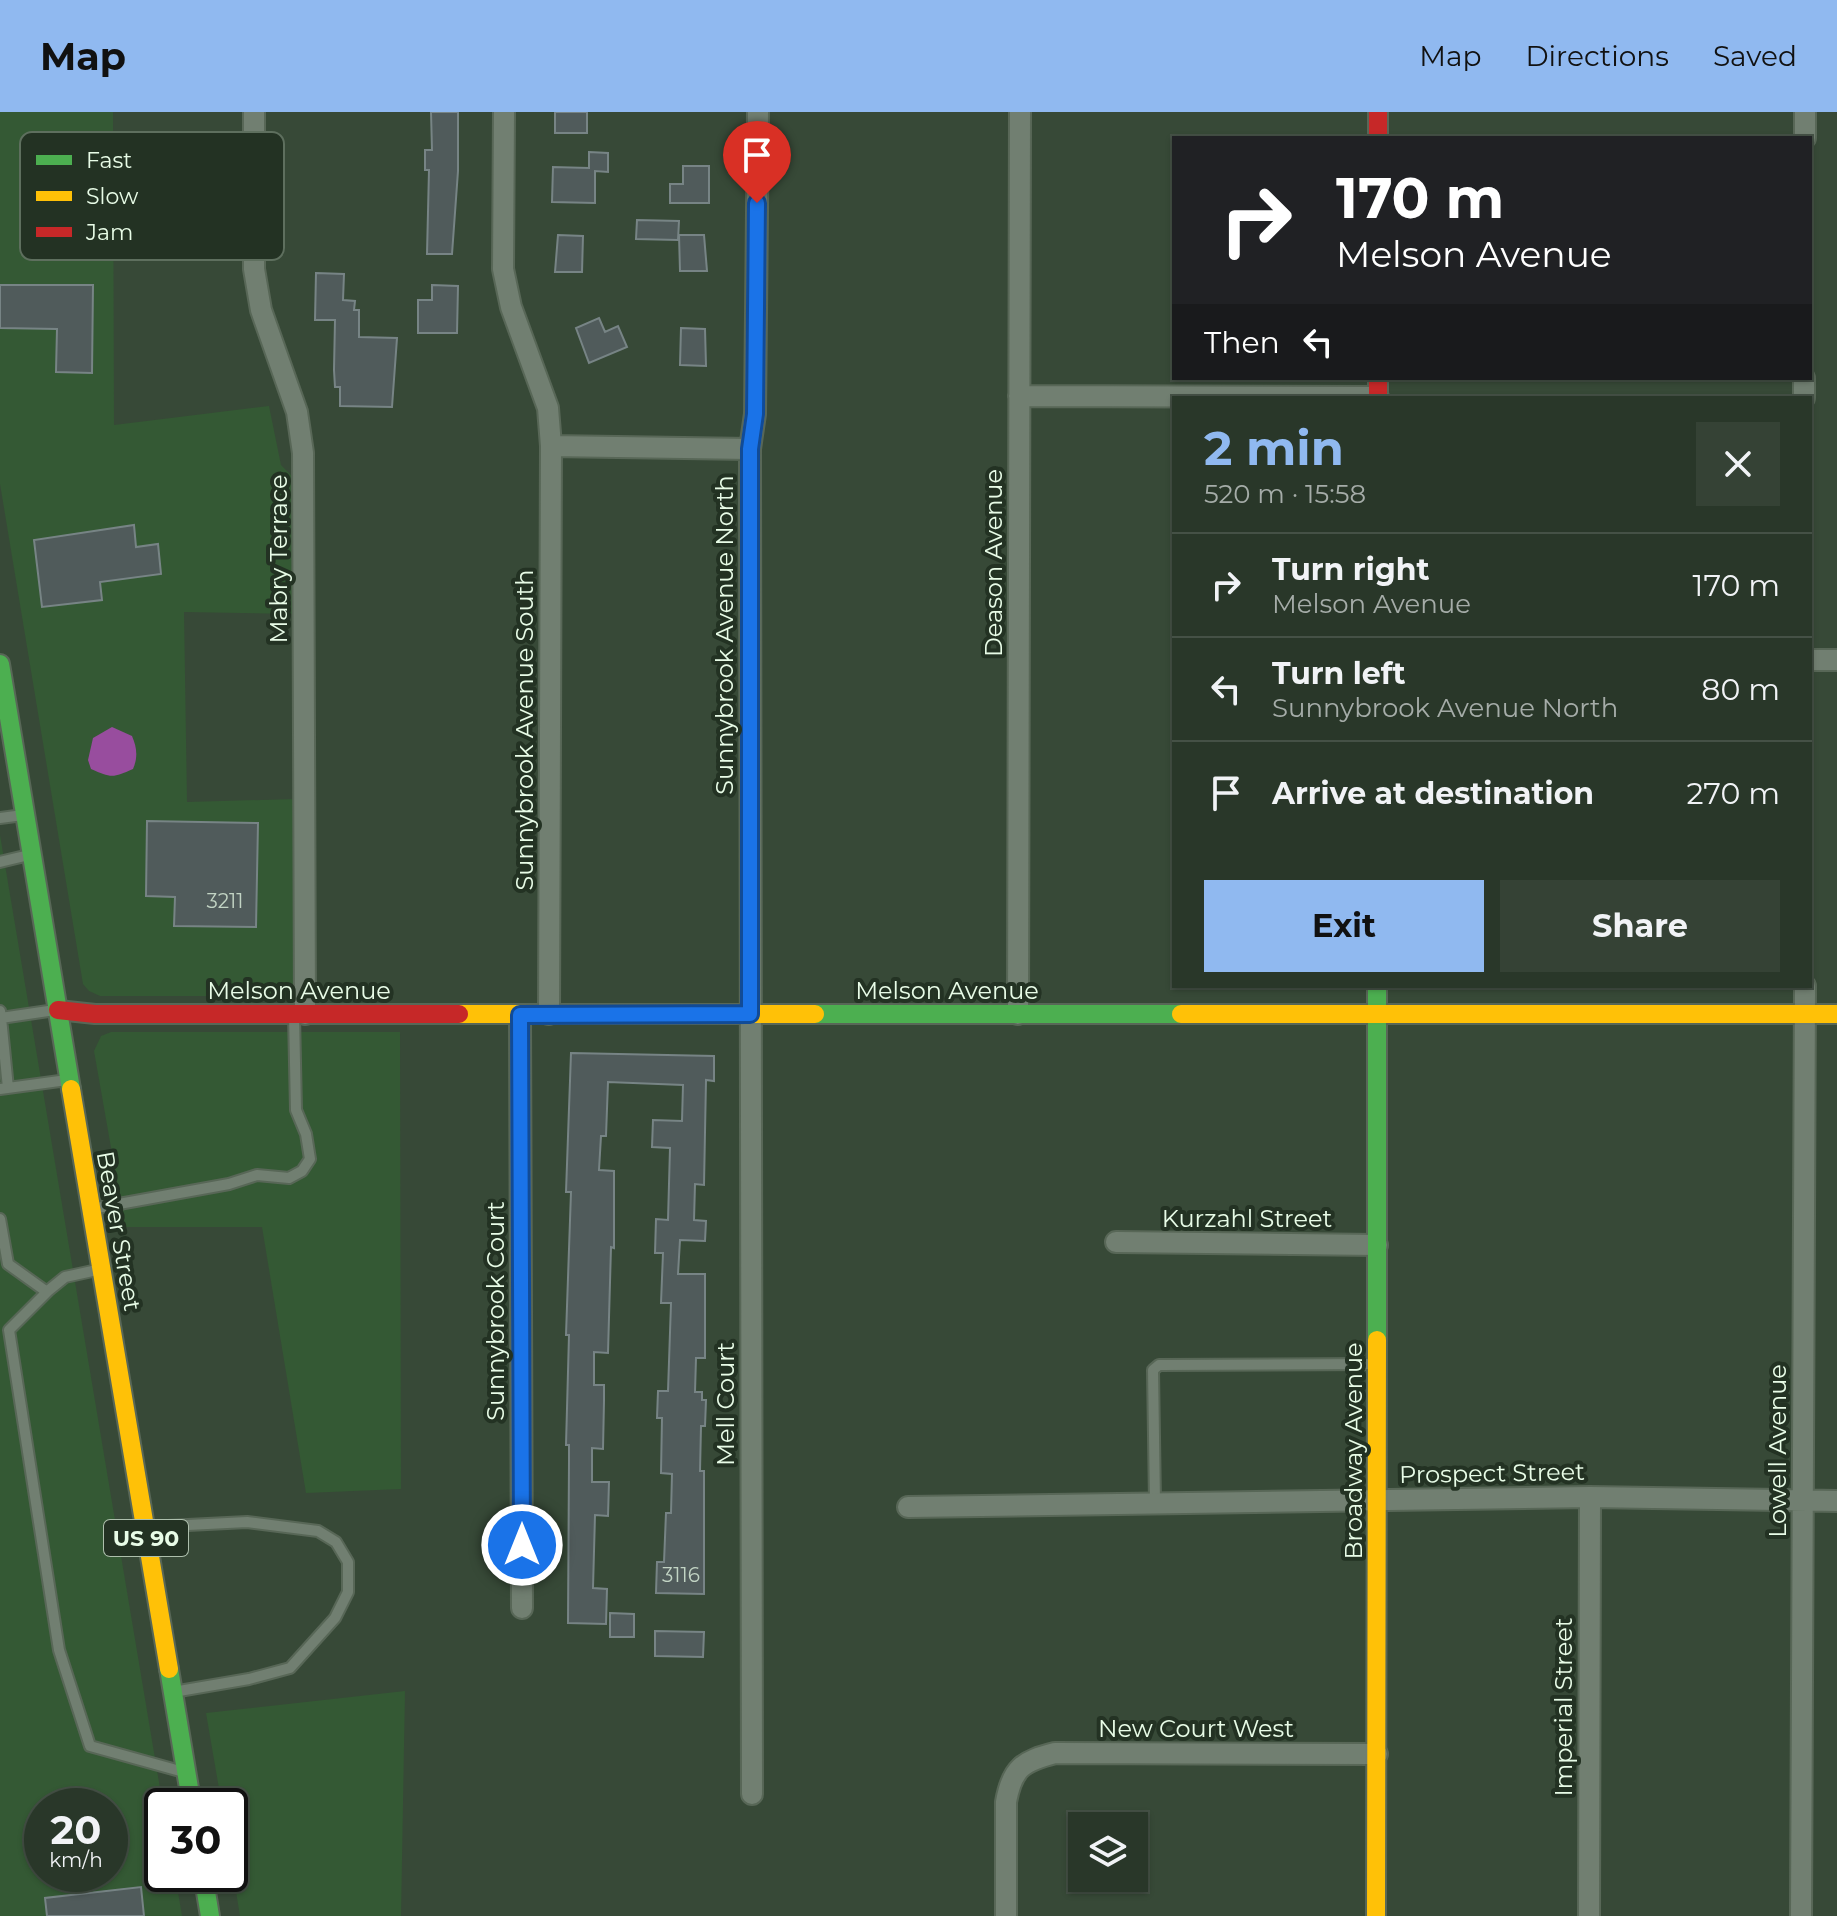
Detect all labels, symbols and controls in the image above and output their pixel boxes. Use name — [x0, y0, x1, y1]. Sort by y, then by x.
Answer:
text: Map — [40, 33, 126, 80]
text: Map — [1419, 39, 1481, 73]
text: Directions — [1525, 39, 1669, 73]
text: Saved — [1713, 39, 1797, 73]
pin — [723, 121, 791, 203]
legend — [20, 132, 284, 260]
icon: arrive — [735, 133, 779, 177]
text: Fast — [86, 147, 132, 174]
text: 170 m — [1336, 164, 1504, 232]
icon: right — [1204, 168, 1308, 272]
text: Slow — [86, 183, 139, 210]
text: Jam — [85, 219, 133, 246]
text: Melson Avenue — [1336, 232, 1612, 276]
icon: left — [1296, 320, 1340, 364]
text: Then — [1204, 324, 1280, 361]
text: 2 min — [1204, 419, 1344, 477]
button: close — [1696, 422, 1780, 506]
street label: Deason Avenue — [979, 469, 1008, 657]
street label: Mabry Terrace — [264, 474, 293, 644]
street label: Sunnybrook Avenue North — [710, 475, 739, 795]
text: 520 m · 15:58 — [1204, 478, 1366, 510]
text: Turn right — [1272, 551, 1429, 588]
icon: right — [1204, 563, 1248, 607]
text: 170 m — [1693, 567, 1780, 604]
street label: Sunnybrook Avenue South — [510, 570, 539, 890]
text: Melson Avenue — [1272, 588, 1471, 620]
text: Turn left — [1272, 655, 1405, 692]
icon: left — [1204, 667, 1248, 711]
text: 80 m — [1701, 671, 1780, 708]
text: Sunnybrook Avenue North — [1272, 692, 1618, 724]
icon: arrive — [1204, 771, 1248, 815]
text: Arrive at destination — [1272, 775, 1594, 812]
text: 270 m — [1686, 775, 1780, 812]
button: Exit — [1204, 880, 1484, 972]
button: Share — [1500, 880, 1780, 972]
house number: 3211 — [207, 889, 243, 913]
street label: Melson Avenue — [207, 976, 391, 1005]
street label: Melson Avenue — [855, 976, 1039, 1005]
street label: Beaver Street — [91, 1149, 147, 1313]
street label: Sunnybrook Court — [481, 1201, 510, 1421]
street label: Kurzahl Street — [1162, 1204, 1332, 1233]
street label: Mell Court — [711, 1342, 740, 1466]
street label: Broadway Avenue — [1339, 1342, 1368, 1560]
street label: Lowell Avenue — [1763, 1364, 1792, 1538]
street label: Prospect Street — [1399, 1457, 1585, 1489]
position arrow — [480, 1503, 564, 1587]
road number: US 90 — [104, 1520, 188, 1556]
house number: 3116 — [662, 1563, 700, 1587]
street label: Imperial Street — [1549, 1617, 1578, 1796]
street label: New Court West — [1098, 1714, 1294, 1743]
speed limit sign: 30 — [144, 1788, 248, 1892]
text: 20 — [51, 1805, 101, 1854]
map controls — [1068, 1812, 1148, 1892]
button: layers — [1068, 1812, 1148, 1892]
text: km/h — [49, 1848, 103, 1872]

